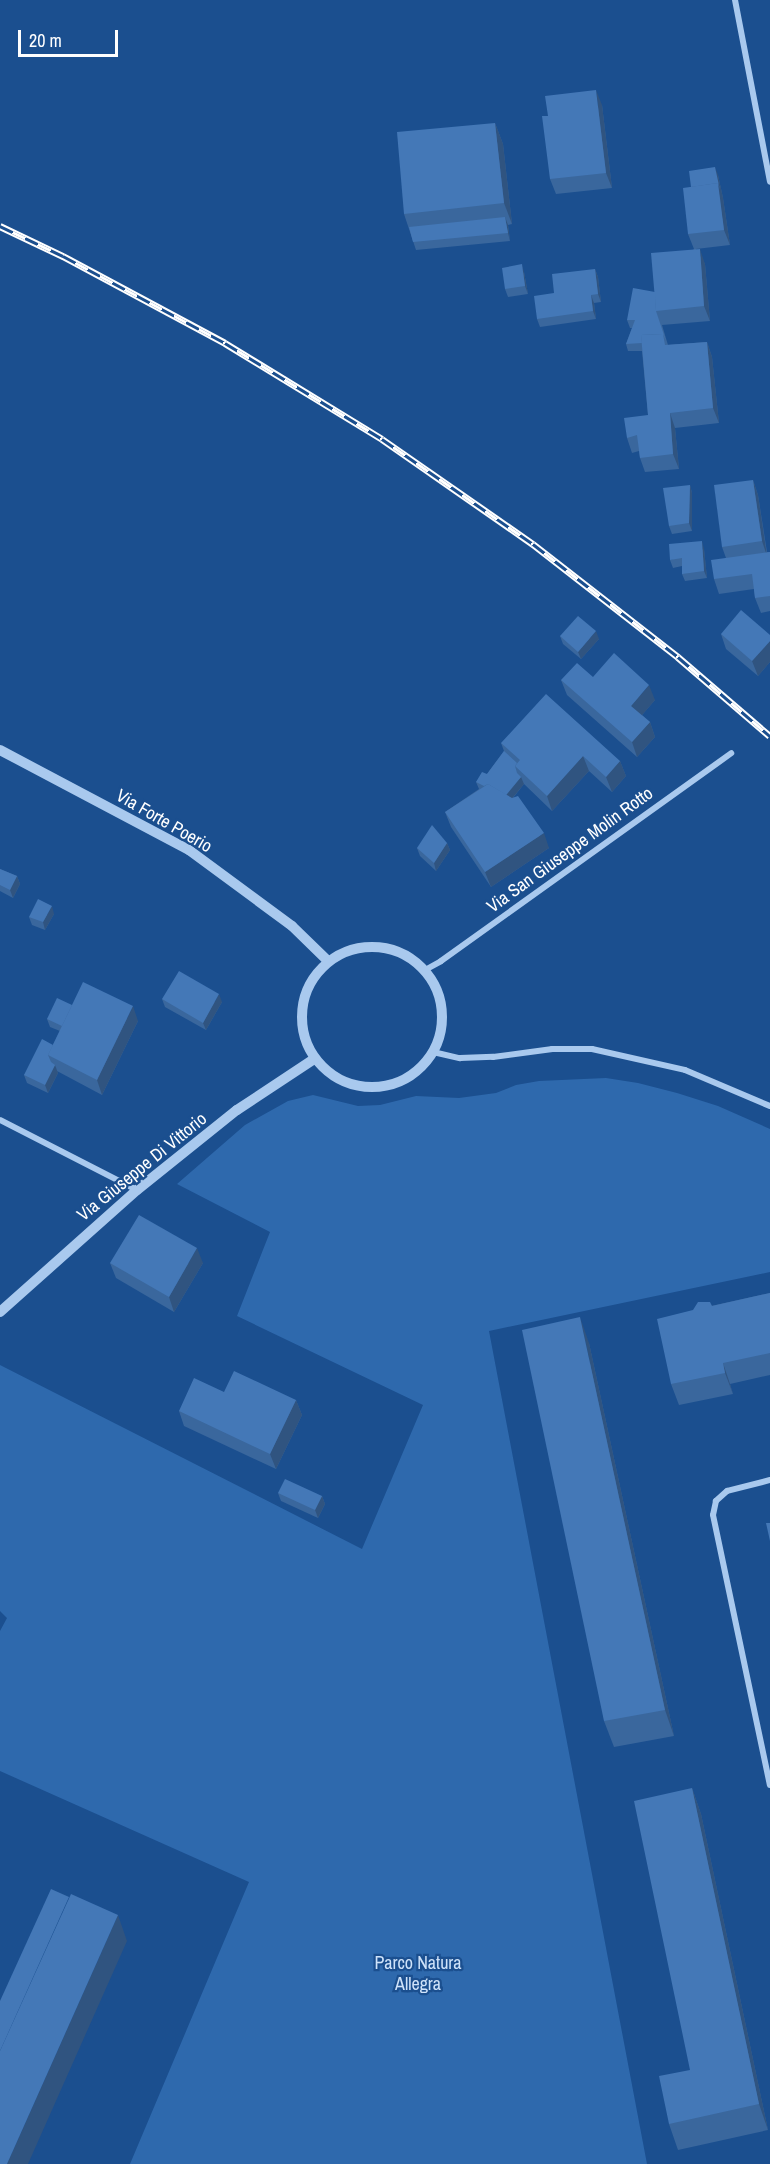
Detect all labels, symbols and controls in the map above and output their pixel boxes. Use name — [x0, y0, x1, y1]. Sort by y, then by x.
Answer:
scale bar — [21, 18, 122, 56]
text: 20 m — [29, 28, 62, 53]
street label: Via San Giuseppe Molin Rotto — [483, 782, 657, 918]
street label: Via Forte Poerio — [112, 785, 216, 857]
street label: Via Giuseppe Di Vittorio — [73, 1108, 211, 1226]
park label: Parco Natura Allegra — [375, 1953, 461, 1996]

